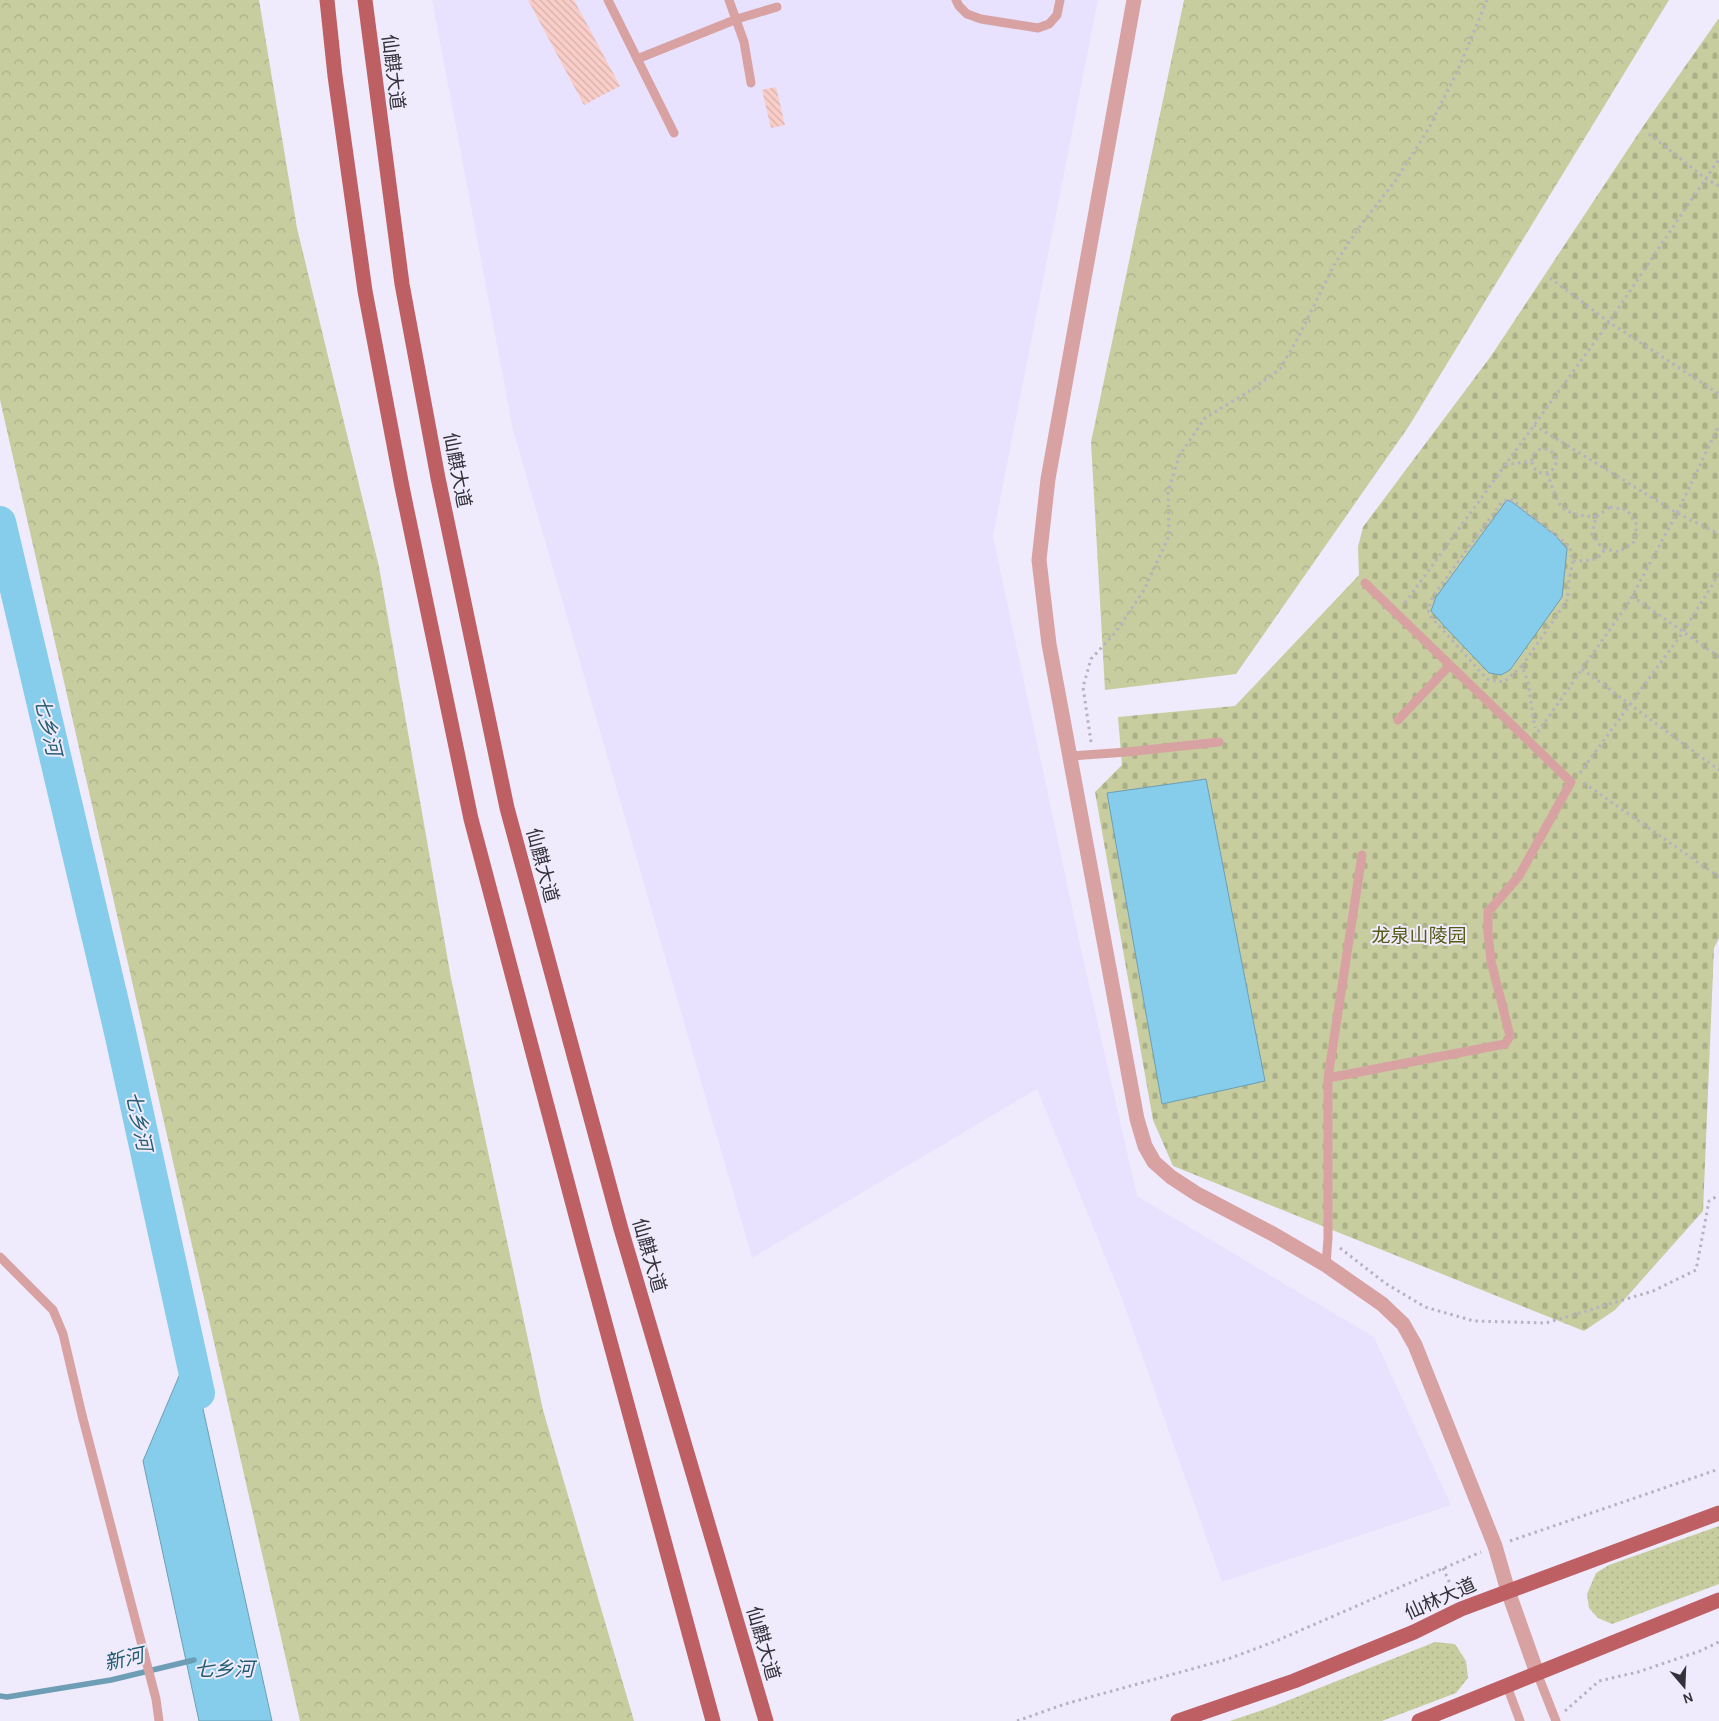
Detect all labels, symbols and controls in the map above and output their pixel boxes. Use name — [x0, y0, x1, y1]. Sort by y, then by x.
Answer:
street label: 仙麒大道 — [377, 33, 409, 111]
street label: 仙麒大道 — [439, 431, 475, 510]
water label: 七乡河 — [30, 694, 66, 762]
street label: 仙麒大道 — [522, 826, 562, 905]
park label: 龙泉山陵园 — [1371, 925, 1467, 947]
water label: 七乡河 — [121, 1089, 157, 1157]
street label: 仙麒大道 — [628, 1216, 670, 1295]
street label: 仙林大道 — [1401, 1573, 1480, 1624]
street label: 仙麒大道 — [742, 1604, 784, 1683]
water label: 新河 — [102, 1643, 150, 1675]
water label: 七乡河 — [194, 1658, 258, 1681]
north arrow — [1659, 1661, 1709, 1711]
text: N — [1681, 1688, 1696, 1707]

